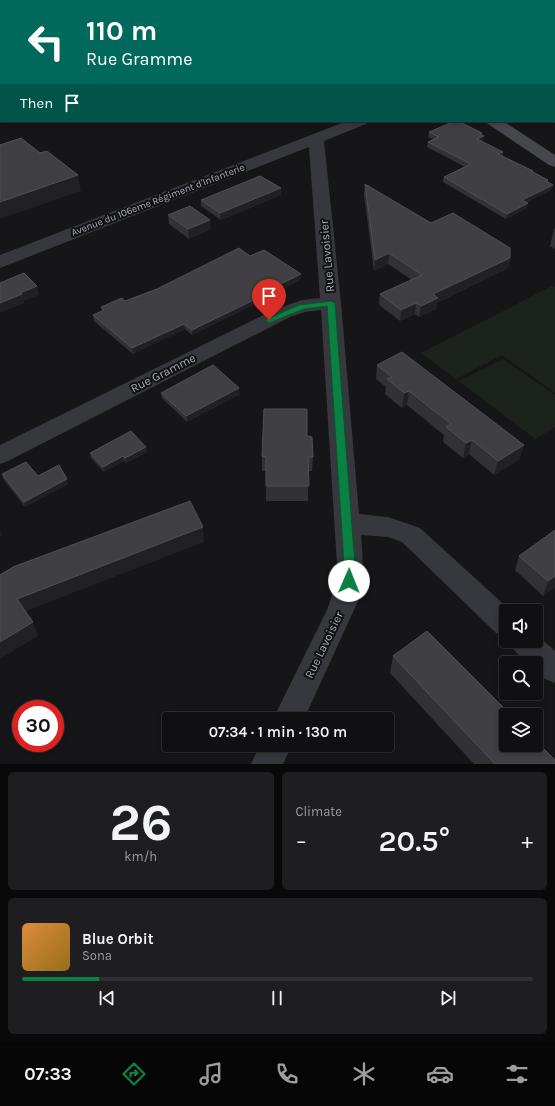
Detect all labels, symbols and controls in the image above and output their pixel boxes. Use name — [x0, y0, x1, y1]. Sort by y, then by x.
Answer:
text: 110 m — [86, 14, 157, 47]
icon: left — [20, 16, 72, 68]
text: Rue Gramme — [86, 48, 192, 70]
icon: arrive — [61, 92, 83, 114]
text: Then — [20, 94, 53, 112]
street label: Avenue du 106eme Régiment d'Infanterie — [70, 161, 246, 239]
street label: Rue Lavoisier — [317, 219, 337, 293]
pin — [252, 279, 286, 320]
icon: arrive — [258, 285, 280, 307]
street label: Rue Gramme — [128, 351, 198, 395]
position arrow — [328, 560, 370, 602]
map controls — [499, 604, 543, 752]
button: sound — [499, 604, 543, 648]
street label: Rue Lavoisier — [302, 609, 346, 681]
button: search — [499, 656, 543, 700]
speed limit sign: 30 — [12, 700, 64, 752]
button: layers — [499, 708, 543, 752]
text: 07:34 · 1 min · 130 m — [209, 723, 347, 741]
text: 26 — [109, 792, 172, 853]
text: Climate — [296, 804, 342, 819]
text: 20.5° — [379, 823, 450, 859]
text: − — [296, 828, 307, 854]
text: + — [521, 828, 533, 854]
text: km/h — [124, 849, 157, 864]
text: Blue Orbit — [82, 930, 154, 948]
text: Sona — [82, 948, 112, 963]
icon: previous — [96, 987, 118, 1009]
icon: pause — [266, 987, 288, 1009]
icon: next — [437, 987, 459, 1009]
icon: directions — [120, 1060, 148, 1088]
icon: music — [197, 1060, 225, 1088]
icon: phone — [273, 1060, 301, 1088]
icon: climate — [350, 1060, 378, 1088]
icon: car — [426, 1060, 454, 1088]
icon: filters — [503, 1060, 531, 1088]
text: 07:33 — [24, 1063, 72, 1085]

